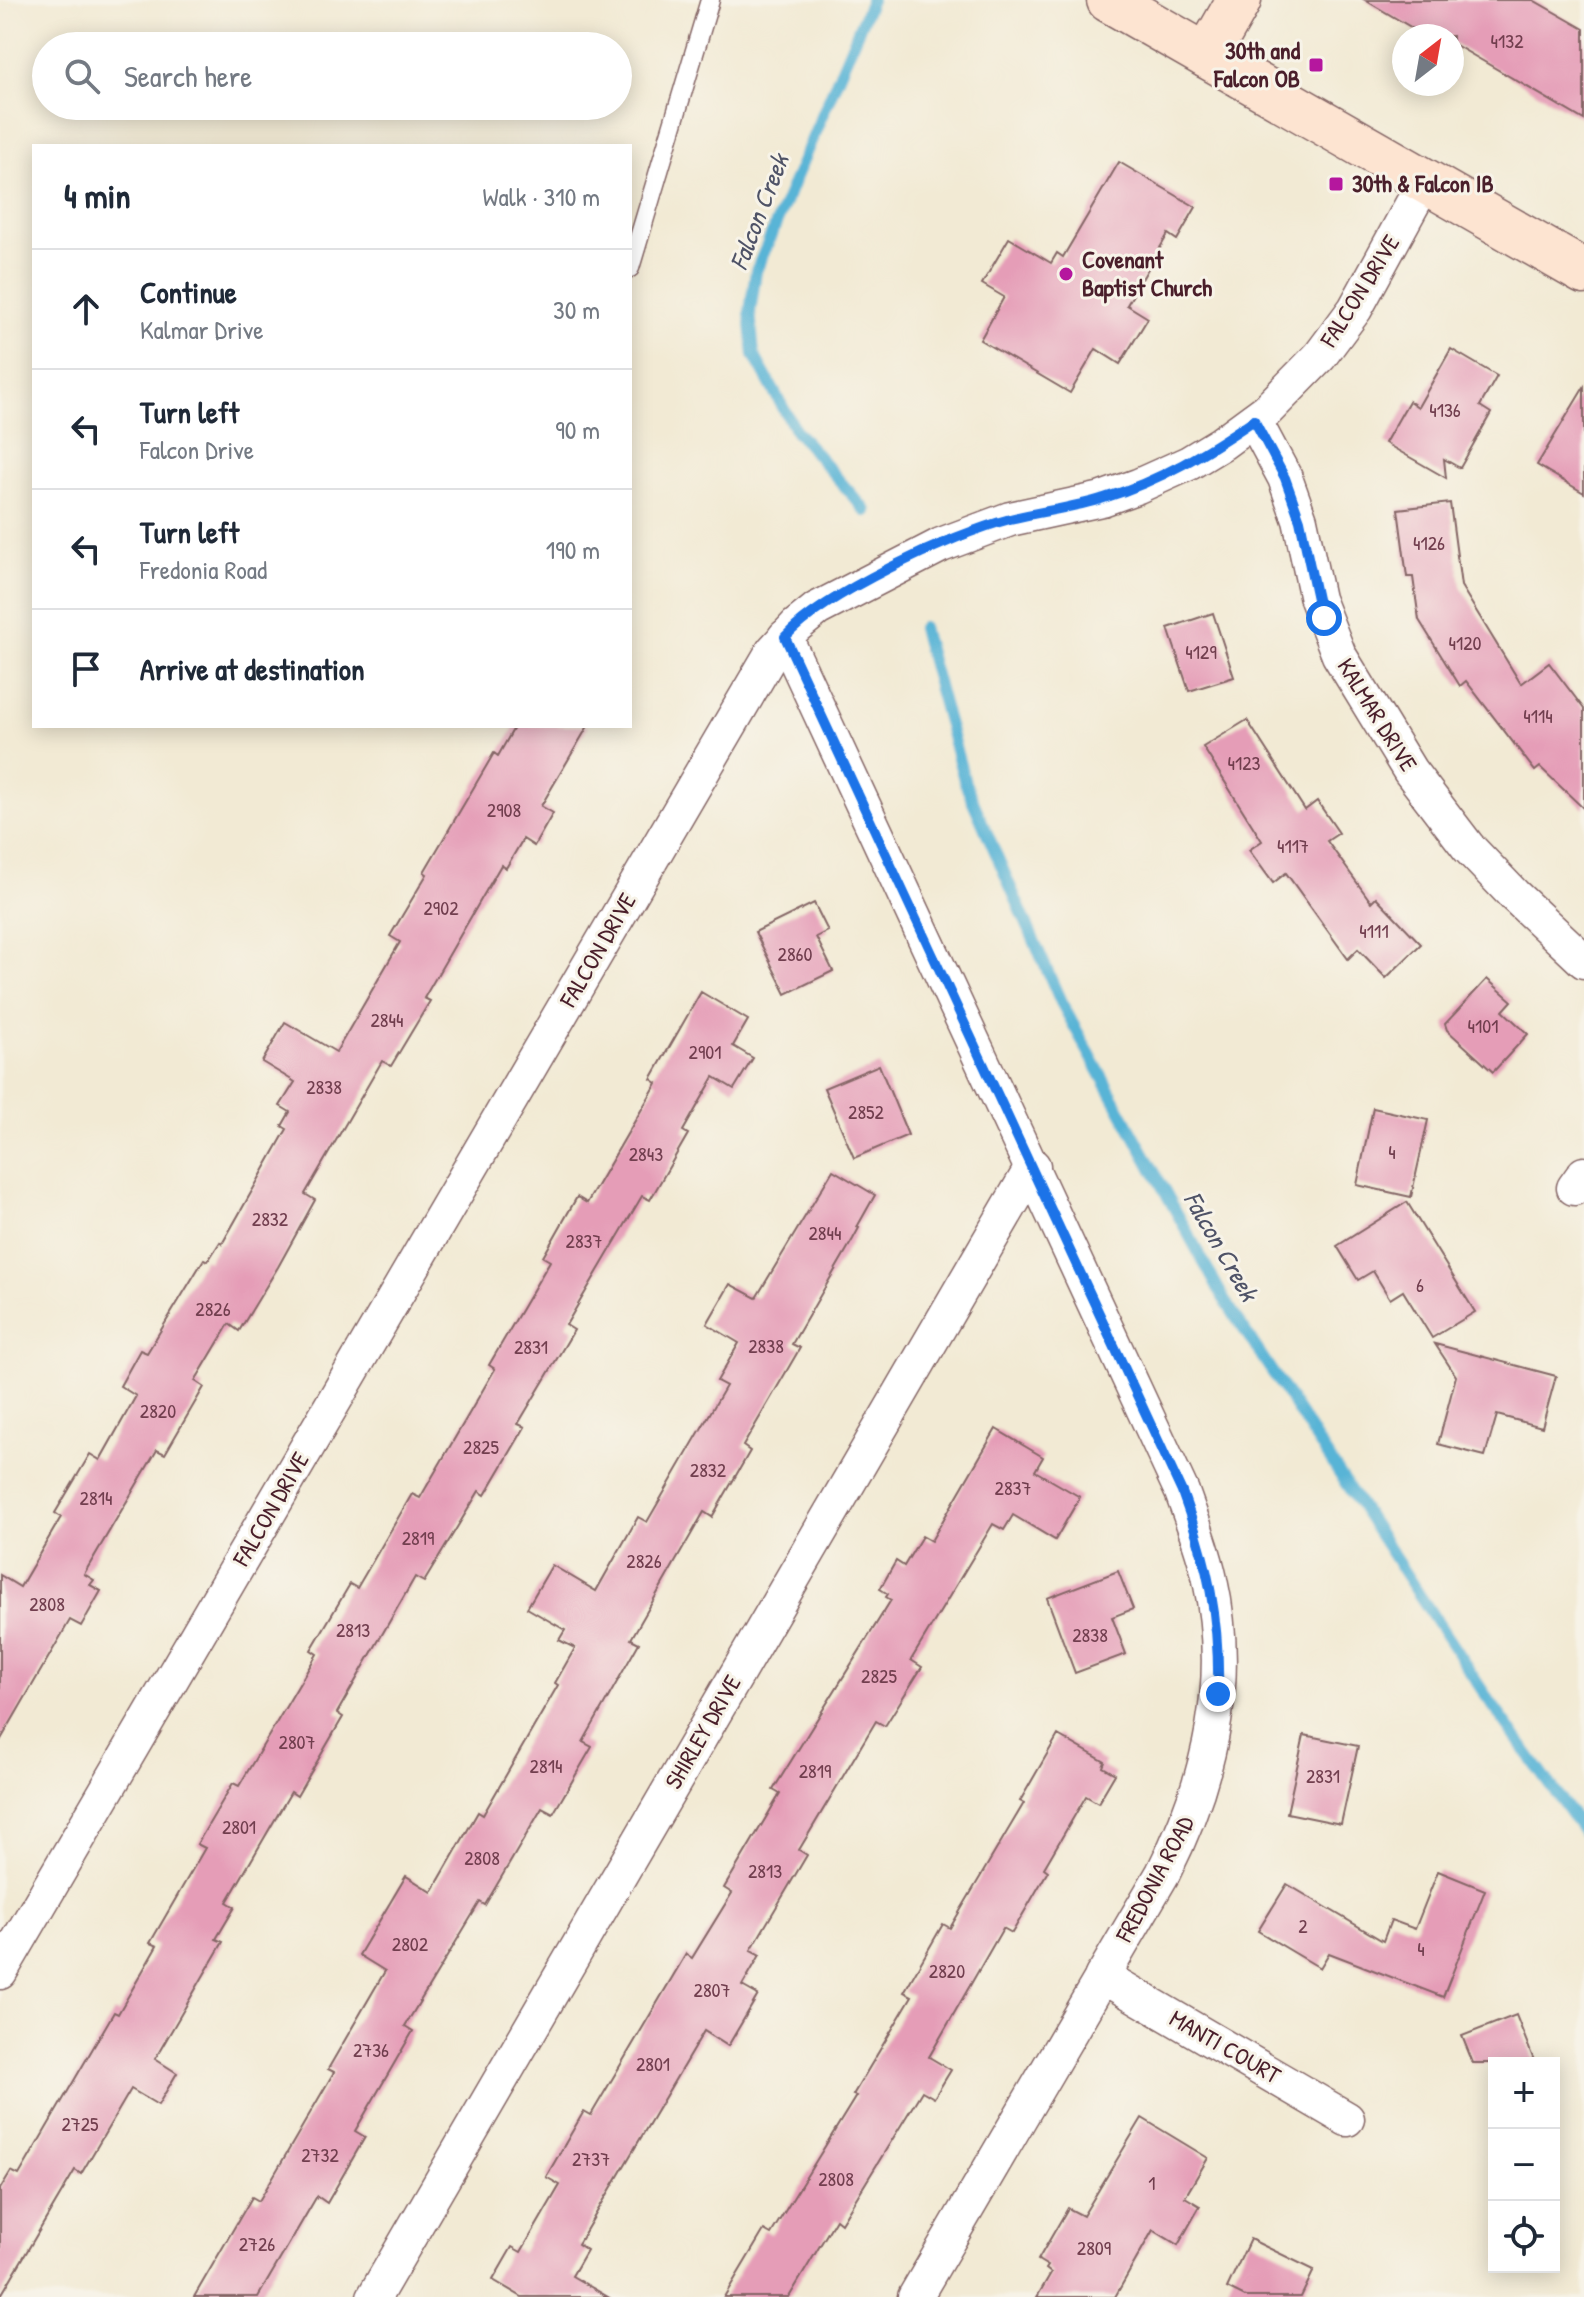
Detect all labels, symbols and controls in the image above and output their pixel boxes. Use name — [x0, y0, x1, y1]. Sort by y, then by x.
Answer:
north arrow — [1392, 24, 1464, 96]
house number: 4132 — [1490, 27, 1524, 54]
search box — [32, 32, 632, 120]
place label: 30th and Falcon OB — [1213, 34, 1301, 94]
icon: search — [60, 54, 104, 98]
text: Search here — [124, 56, 252, 96]
marker: 30th and Falcon OB — [1307, 56, 1325, 74]
water label: Falcon Creek — [721, 147, 797, 275]
place label: 30th & Falcon IB — [1352, 167, 1494, 199]
text: 4 min — [64, 173, 131, 219]
marker: 30th & Falcon IB — [1327, 175, 1345, 193]
text: Walk · 310 m — [483, 179, 600, 214]
street label: FALCON DRIVE — [1312, 228, 1406, 353]
place label: Covenant Baptist Church — [1082, 243, 1212, 304]
marker: Covenant Baptist Church — [1057, 265, 1075, 283]
text: Continue — [140, 272, 237, 312]
icon: ahead — [64, 287, 108, 331]
text: 30 m — [553, 292, 600, 327]
text: Kalmar Drive — [140, 312, 264, 347]
text: Turn left — [140, 392, 239, 432]
house number: 4136 — [1429, 396, 1461, 423]
icon: left — [64, 407, 108, 451]
text: 90 m — [555, 412, 600, 447]
text: Falcon Drive — [140, 432, 254, 467]
text: Turn left — [140, 512, 239, 552]
icon: left — [64, 527, 108, 571]
house number: 4126 — [1413, 529, 1445, 556]
text: 190 m — [546, 532, 600, 567]
text: Fredonia Road — [140, 552, 267, 587]
route start — [1306, 600, 1342, 636]
house number: 4120 — [1448, 629, 1482, 656]
house number: 4129 — [1185, 638, 1217, 665]
icon: arrive — [64, 647, 108, 691]
text: Arrive at destination — [140, 649, 365, 689]
street label: KALMAR DRIVE — [1330, 652, 1425, 777]
house number: 4114 — [1523, 702, 1553, 729]
house number: 4123 — [1227, 749, 1261, 776]
house number: 2908 — [487, 796, 521, 823]
house number: 4117 — [1277, 832, 1309, 859]
street label: FALCON DRIVE — [551, 886, 643, 1013]
house number: 2902 — [423, 894, 459, 921]
house number: 4111 — [1359, 917, 1389, 944]
house number: 2860 — [778, 940, 813, 967]
house number: 2844 — [370, 1006, 404, 1033]
house number: 4101 — [1468, 1012, 1498, 1039]
house number: 2901 — [689, 1038, 721, 1065]
house number: 2838 — [306, 1073, 342, 1100]
house number: 2852 — [848, 1098, 885, 1125]
house number: 4 — [1388, 1138, 1396, 1165]
house number: 2843 — [629, 1140, 663, 1167]
water label: Falcon Creek — [1176, 1185, 1268, 1309]
house number: 2832 — [252, 1205, 289, 1232]
house number: 2844 — [808, 1219, 842, 1246]
house number: 2837 — [566, 1227, 603, 1254]
house number: 6 — [1416, 1271, 1424, 1298]
house number: 2826 — [195, 1295, 231, 1322]
house number: 2838 — [748, 1332, 784, 1359]
house number: 2831 — [514, 1333, 548, 1360]
house number: 2820 — [140, 1397, 176, 1424]
house number: 2825 — [463, 1433, 499, 1460]
street label: FALCON DRIVE — [224, 1445, 316, 1572]
house number: 2832 — [690, 1456, 727, 1483]
house number: 2837 — [995, 1474, 1032, 1501]
house number: 2814 — [80, 1484, 112, 1511]
house number: 2819 — [402, 1524, 434, 1551]
house number: 2826 — [626, 1547, 662, 1574]
house number: 2808 — [29, 1590, 65, 1617]
house number: 2813 — [336, 1616, 370, 1643]
house number: 2838 — [1072, 1621, 1108, 1648]
house number: 2825 — [861, 1662, 897, 1689]
street label: SHIRLEY DRIVE — [657, 1668, 748, 1794]
route end — [1200, 1676, 1236, 1712]
house number: 2807 — [279, 1728, 316, 1755]
house number: 2814 — [530, 1752, 562, 1779]
house number: 2819 — [799, 1757, 831, 1784]
house number: 2831 — [1306, 1762, 1340, 1789]
street label: FREDONIA ROAD — [1107, 1809, 1201, 1948]
house number: 2801 — [222, 1813, 256, 1840]
house number: 2808 — [464, 1844, 500, 1871]
house number: 2813 — [748, 1857, 782, 1884]
house number: 2 — [1298, 1912, 1308, 1939]
house number: 2802 — [392, 1930, 429, 1957]
house number: 4 — [1417, 1935, 1425, 1962]
house number: 2820 — [929, 1957, 965, 1984]
house number: 2807 — [694, 1976, 731, 2003]
street label: MANTI COURT — [1164, 2002, 1287, 2091]
house number: 2736 — [353, 2036, 389, 2063]
house number: 2801 — [636, 2050, 670, 2077]
map controls — [1488, 2057, 1560, 2273]
button: + — [1488, 2057, 1560, 2129]
house number: 2725 — [61, 2110, 99, 2137]
button: − — [1488, 2129, 1560, 2201]
house number: 2732 — [301, 2141, 339, 2168]
house number: 2737 — [572, 2145, 610, 2172]
house number: 2808 — [818, 2165, 854, 2192]
house number: 1 — [1148, 2169, 1156, 2196]
button: locate — [1488, 2201, 1560, 2273]
house number: 2726 — [239, 2230, 275, 2257]
house number: 2809 — [1077, 2234, 1111, 2261]

